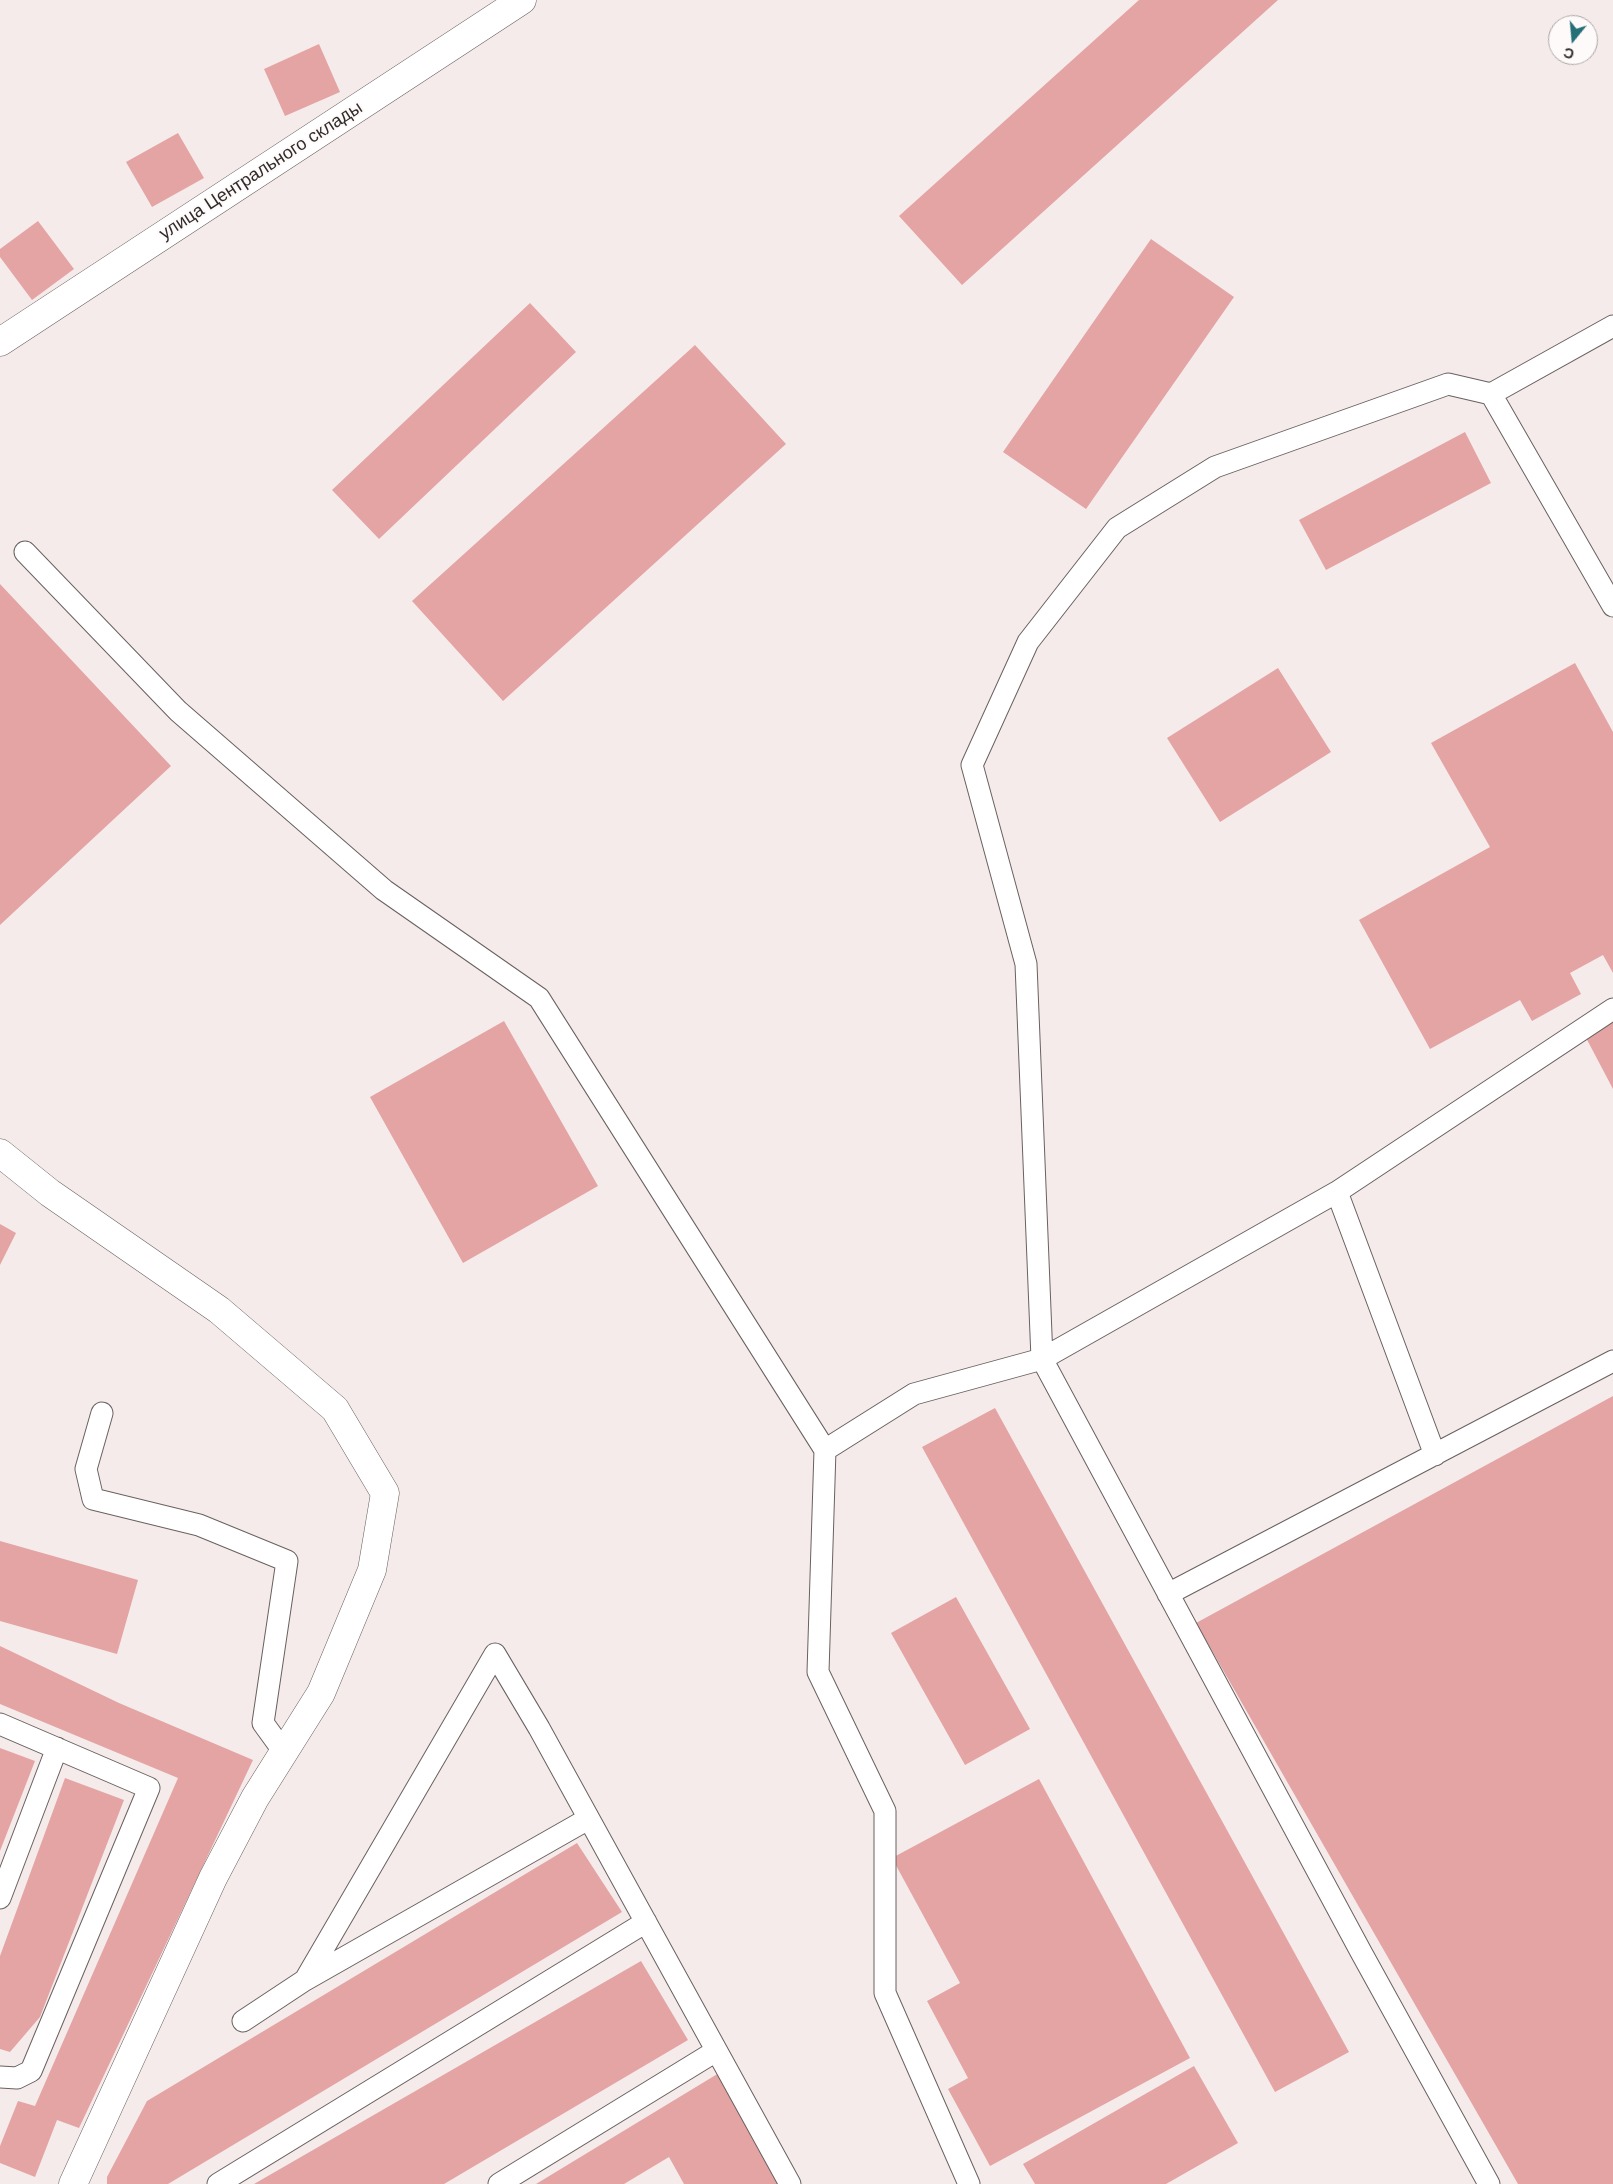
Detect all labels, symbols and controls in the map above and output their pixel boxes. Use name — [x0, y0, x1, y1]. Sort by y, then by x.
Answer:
north arrow — [1548, 15, 1598, 65]
text: С — [1562, 44, 1576, 63]
street label: улица Центрального склады — [155, 97, 367, 245]

